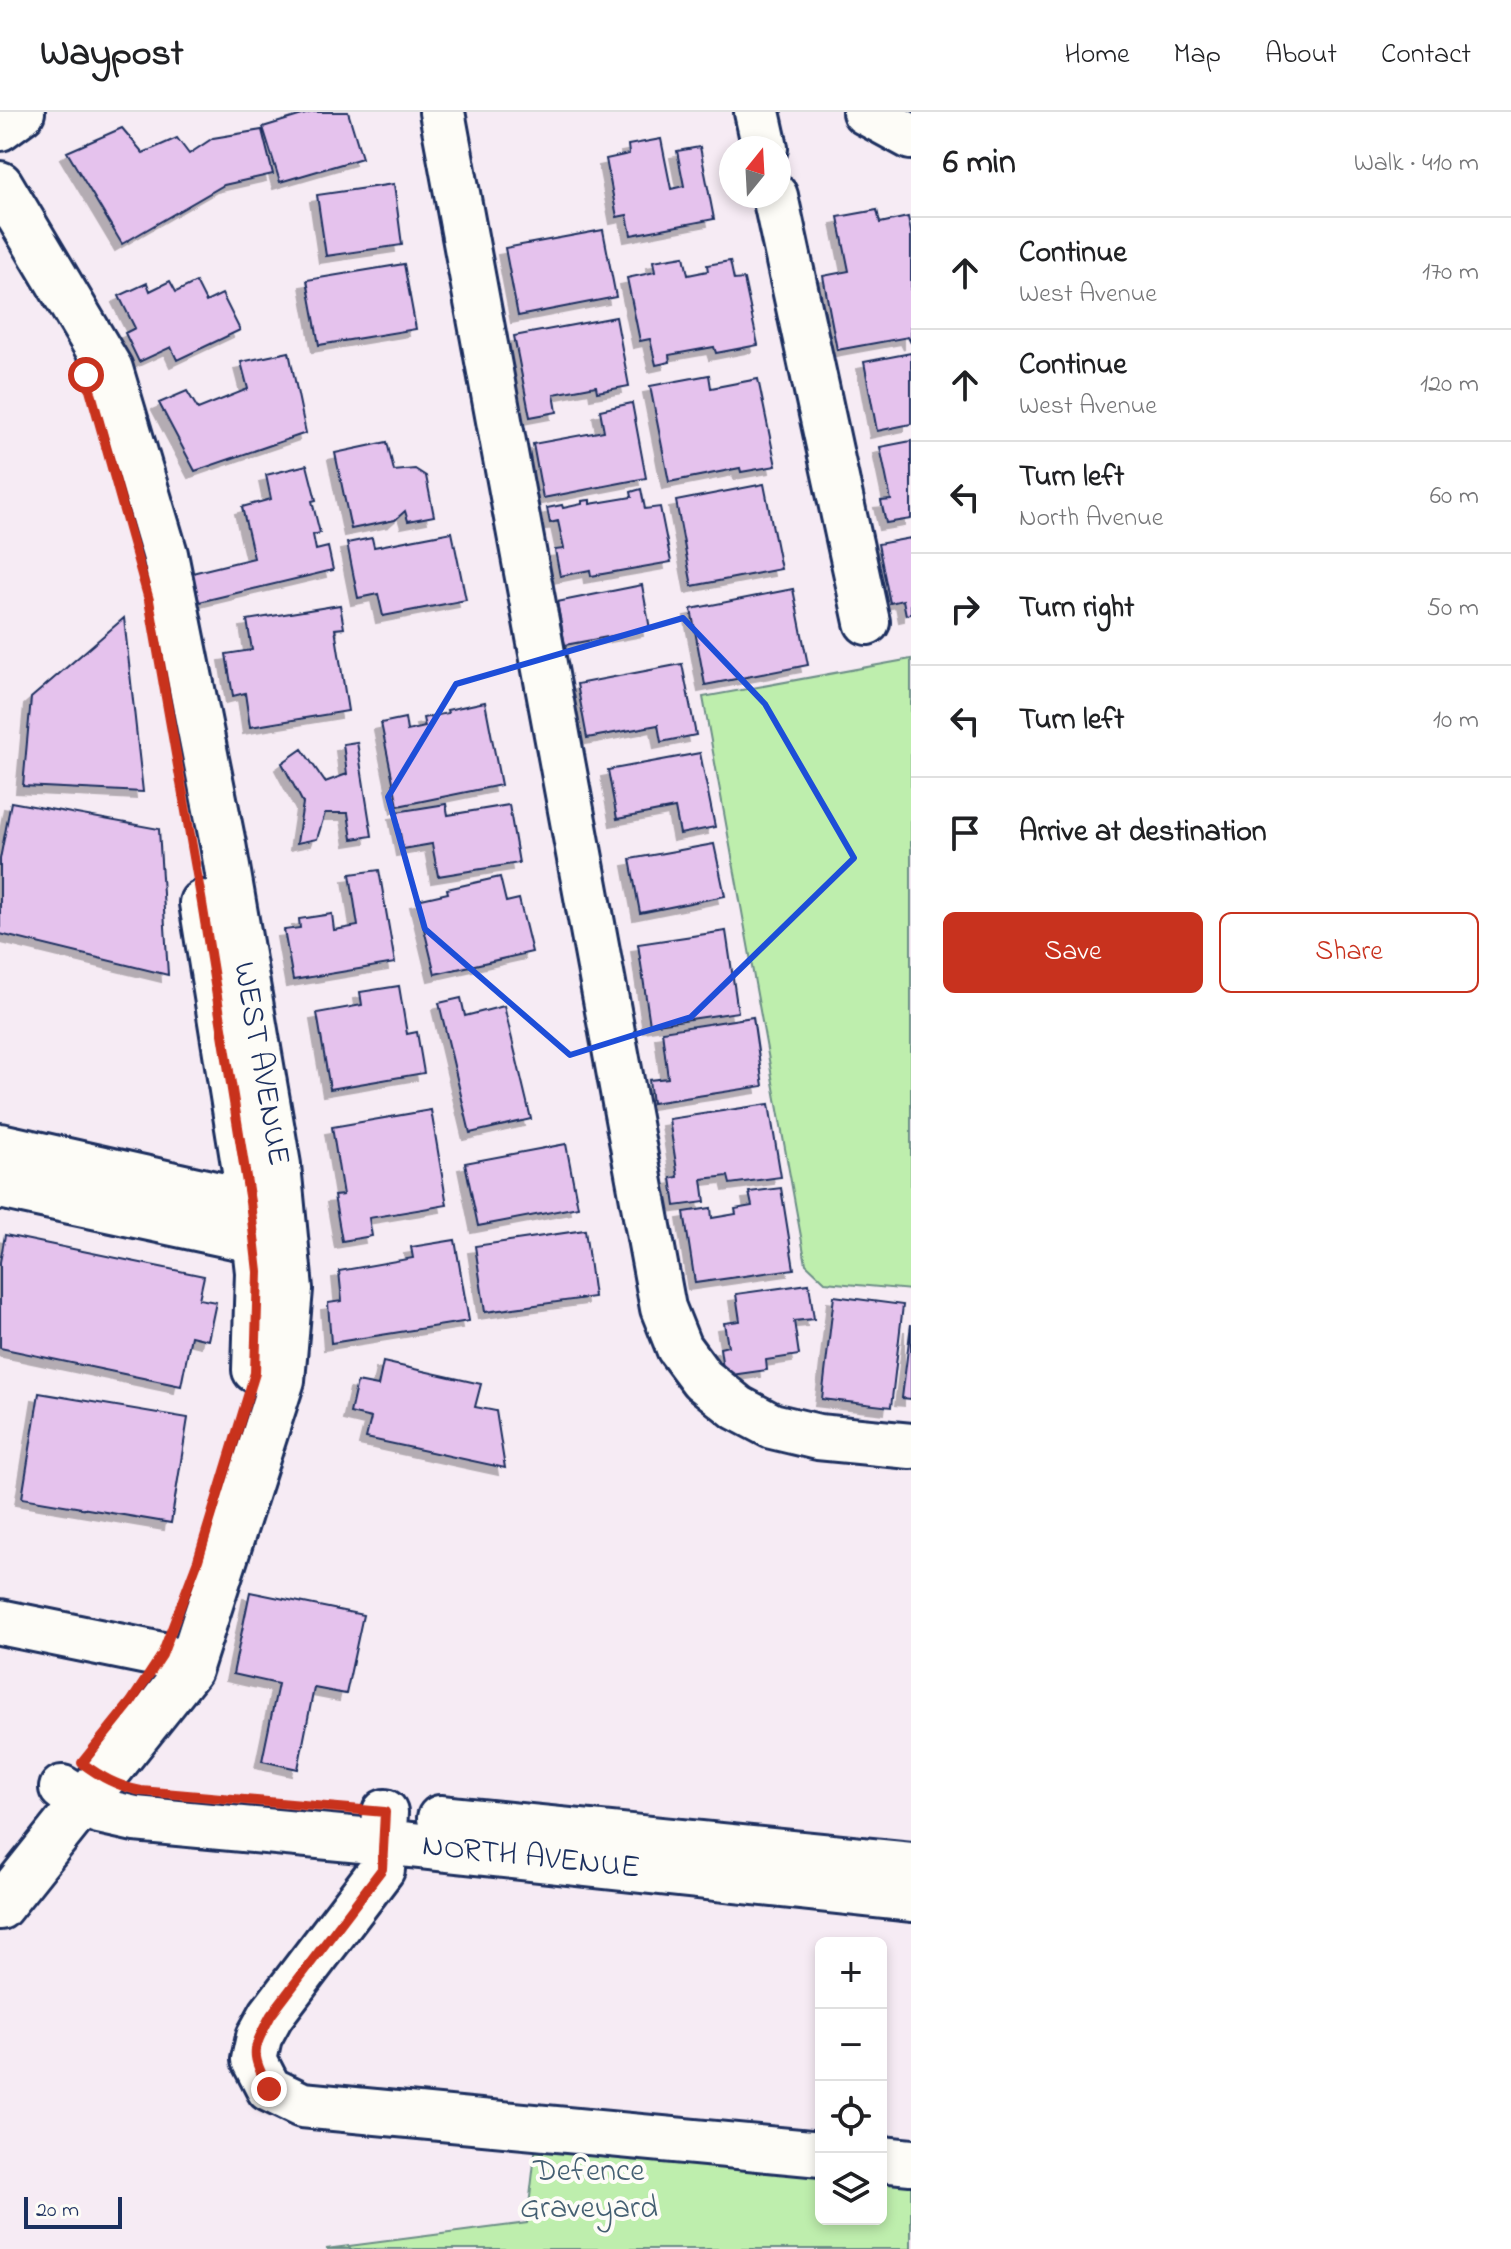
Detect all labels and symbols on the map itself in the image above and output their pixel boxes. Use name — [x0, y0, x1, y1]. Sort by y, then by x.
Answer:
north arrow — [719, 136, 791, 208]
route start — [68, 357, 104, 393]
street label: WEST AVENUE — [219, 958, 301, 1170]
street label: NORTH AVENUE — [420, 1823, 642, 1893]
route end — [251, 2071, 287, 2107]
park label: Defence Graveyard — [520, 2149, 658, 2233]
scale bar — [24, 2193, 122, 2229]

